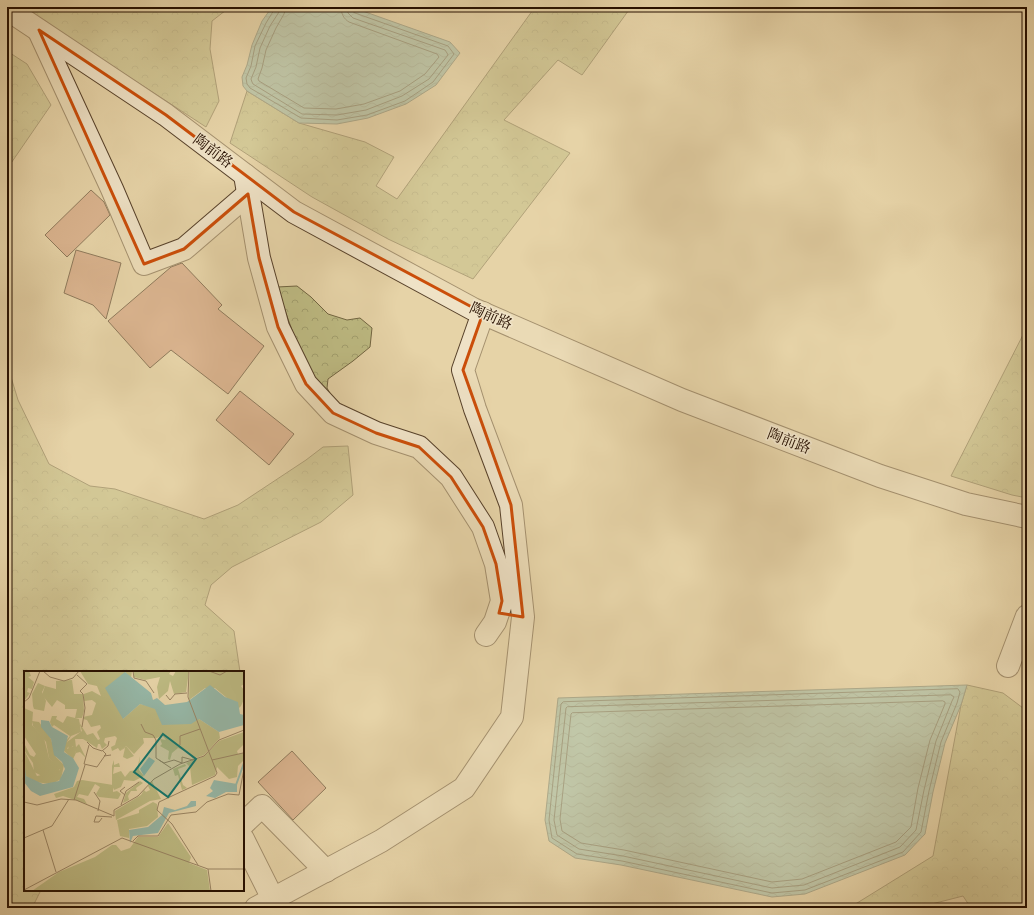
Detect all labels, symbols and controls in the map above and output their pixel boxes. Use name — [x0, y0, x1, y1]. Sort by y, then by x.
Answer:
street label: 陶前路 — [189, 130, 236, 173]
street label: 陶前路 — [466, 299, 515, 334]
street label: 陶前路 — [764, 425, 813, 458]
inset map — [24, 671, 244, 891]

